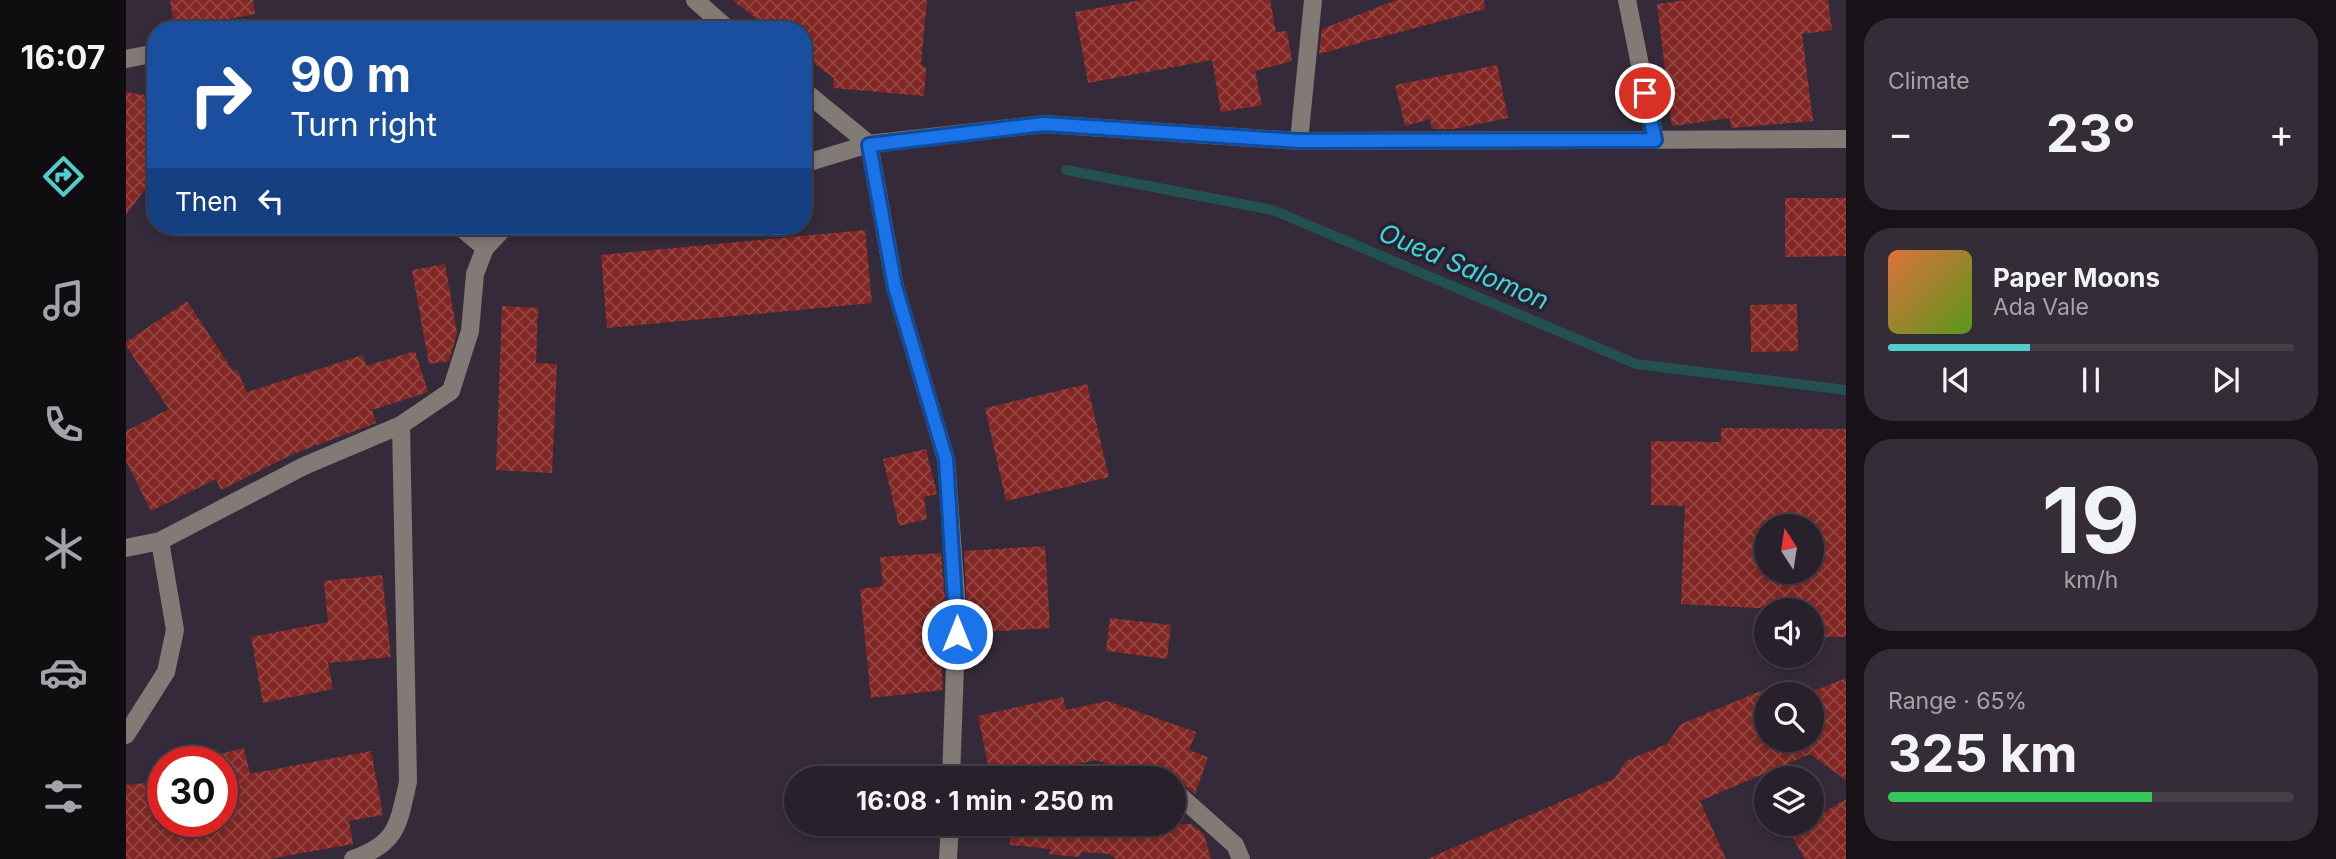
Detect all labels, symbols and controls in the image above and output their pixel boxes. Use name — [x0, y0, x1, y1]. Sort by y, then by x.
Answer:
text: 16:07 — [21, 38, 105, 77]
text: 90 m — [290, 45, 411, 104]
icon: right — [175, 49, 266, 140]
pin — [1615, 63, 1675, 123]
text: Climate — [1888, 67, 1970, 95]
icon: arrive — [1626, 74, 1664, 112]
text: 23° — [2046, 102, 2136, 165]
text: Turn right — [290, 105, 437, 144]
text: − — [1888, 110, 1913, 156]
text: + — [2269, 110, 2294, 156]
icon: directions — [39, 152, 88, 201]
icon: left — [252, 182, 290, 220]
text: Then — [175, 186, 238, 217]
water label: Oued Salomon — [1374, 216, 1554, 316]
text: Paper Moons — [1993, 262, 2160, 293]
icon: music — [39, 276, 88, 325]
text: Ada Vale — [1993, 293, 2089, 321]
icon: previous — [1937, 361, 1975, 399]
icon: pause — [2072, 361, 2110, 399]
icon: next — [2207, 361, 2245, 399]
icon: phone — [39, 400, 88, 449]
text: 19 — [2042, 465, 2140, 575]
north arrow — [1754, 514, 1824, 584]
map controls — [1754, 514, 1824, 836]
icon: climate — [39, 524, 88, 573]
text: km/h — [2064, 566, 2118, 594]
position arrow — [920, 597, 994, 671]
button: sound — [1754, 598, 1824, 668]
icon: car — [39, 648, 88, 697]
button: search — [1754, 682, 1824, 752]
text: Range · 65% — [1888, 687, 2027, 715]
text: 325 km — [1888, 722, 2078, 785]
speed limit sign: 30 — [147, 746, 238, 837]
button: layers — [1754, 766, 1824, 836]
icon: filters — [39, 772, 88, 821]
text: 16:08 · 1 min · 250 m — [856, 785, 1114, 816]

